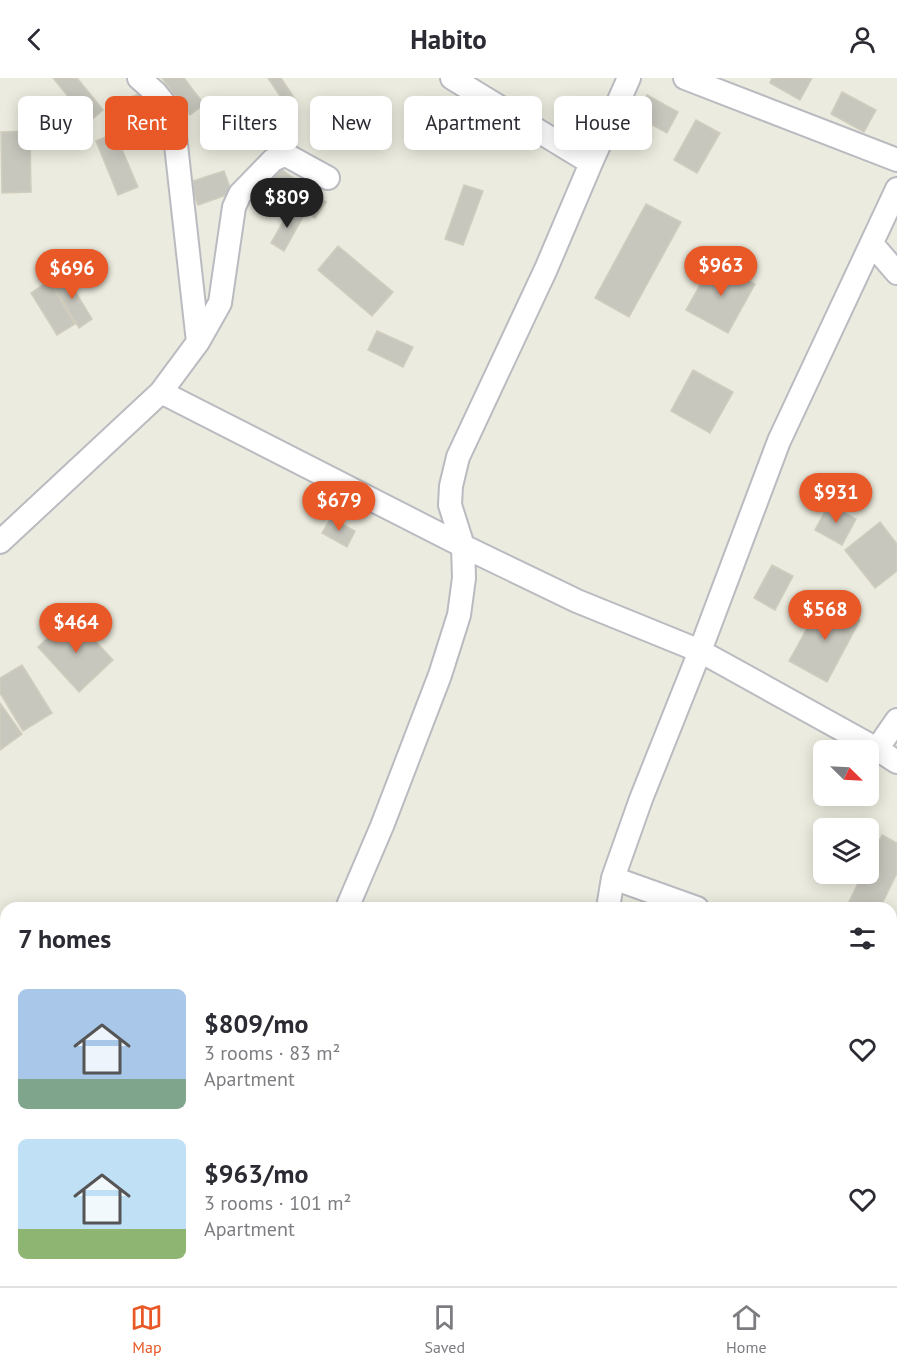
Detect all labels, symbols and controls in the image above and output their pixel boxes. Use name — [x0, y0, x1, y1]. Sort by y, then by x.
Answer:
text: Habito — [410, 22, 487, 56]
icon: back — [18, 23, 51, 56]
icon: person — [846, 23, 879, 56]
chip: Buy — [18, 96, 93, 150]
chip: Rent — [105, 96, 188, 150]
chip: Filters — [200, 96, 298, 150]
chip: New — [310, 96, 392, 150]
chip: Apartment — [404, 96, 542, 150]
chip: House — [554, 96, 652, 150]
pin: $809 — [251, 178, 323, 229]
text: $809 — [264, 184, 310, 210]
pin: $963 — [685, 246, 757, 297]
pin: $696 — [36, 249, 108, 300]
text: $963 — [698, 252, 744, 278]
text: $696 — [49, 255, 95, 281]
pin: $931 — [800, 473, 872, 524]
text: $931 — [813, 479, 859, 505]
pin: $679 — [303, 481, 375, 532]
text: $679 — [316, 487, 362, 513]
pin: $568 — [789, 590, 861, 641]
text: $568 — [802, 596, 848, 622]
pin: $464 — [40, 603, 112, 654]
text: $464 — [53, 609, 99, 635]
north arrow — [813, 740, 879, 806]
map controls — [813, 740, 879, 884]
button: layers — [813, 818, 879, 884]
text: 7 homes — [18, 922, 111, 955]
icon: filters — [846, 922, 879, 955]
text: $809/mo — [204, 1007, 308, 1040]
icon: home — [66, 1013, 138, 1085]
icon: heart — [846, 1033, 879, 1066]
text: 3 rooms · 83 m² — [204, 1040, 340, 1066]
text: Apartment — [204, 1066, 295, 1092]
text: $963/mo — [204, 1157, 308, 1190]
icon: home — [66, 1163, 138, 1235]
icon: heart — [846, 1183, 879, 1216]
text: 3 rooms · 101 m² — [204, 1190, 351, 1216]
text: Apartment — [204, 1216, 295, 1242]
tab: Map — [130, 1301, 163, 1357]
tab: Saved — [424, 1301, 465, 1357]
tab: Home — [726, 1301, 767, 1357]

